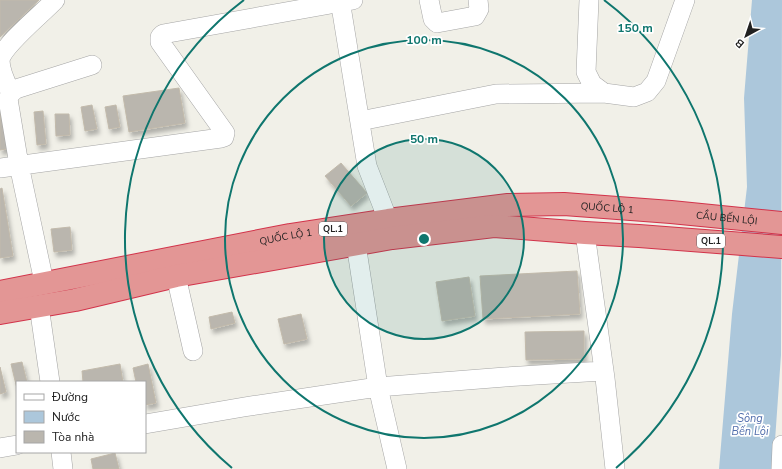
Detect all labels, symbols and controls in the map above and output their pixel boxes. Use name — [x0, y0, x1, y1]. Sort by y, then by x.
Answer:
north arrow — [726, 16, 766, 56]
text: 150 m — [617, 20, 653, 36]
text: 100 m — [406, 32, 442, 48]
text: B — [732, 35, 748, 51]
text: 50 m — [410, 131, 438, 147]
street label: QUỐC LỘ 1 — [580, 199, 634, 217]
street label: CẦU BẾN LỘI — [695, 209, 758, 229]
road number: QL.1 — [319, 222, 347, 236]
street label: QUỐC LỘ 1 — [258, 226, 313, 249]
centre of rings — [417, 232, 431, 246]
road number: QL.1 — [697, 234, 725, 248]
legend — [16, 381, 146, 453]
text: Đường — [51, 389, 88, 405]
text: Nước — [52, 409, 80, 425]
water label: Sông Bến Lội — [732, 411, 769, 439]
text: Tòa nhà — [52, 429, 94, 445]

